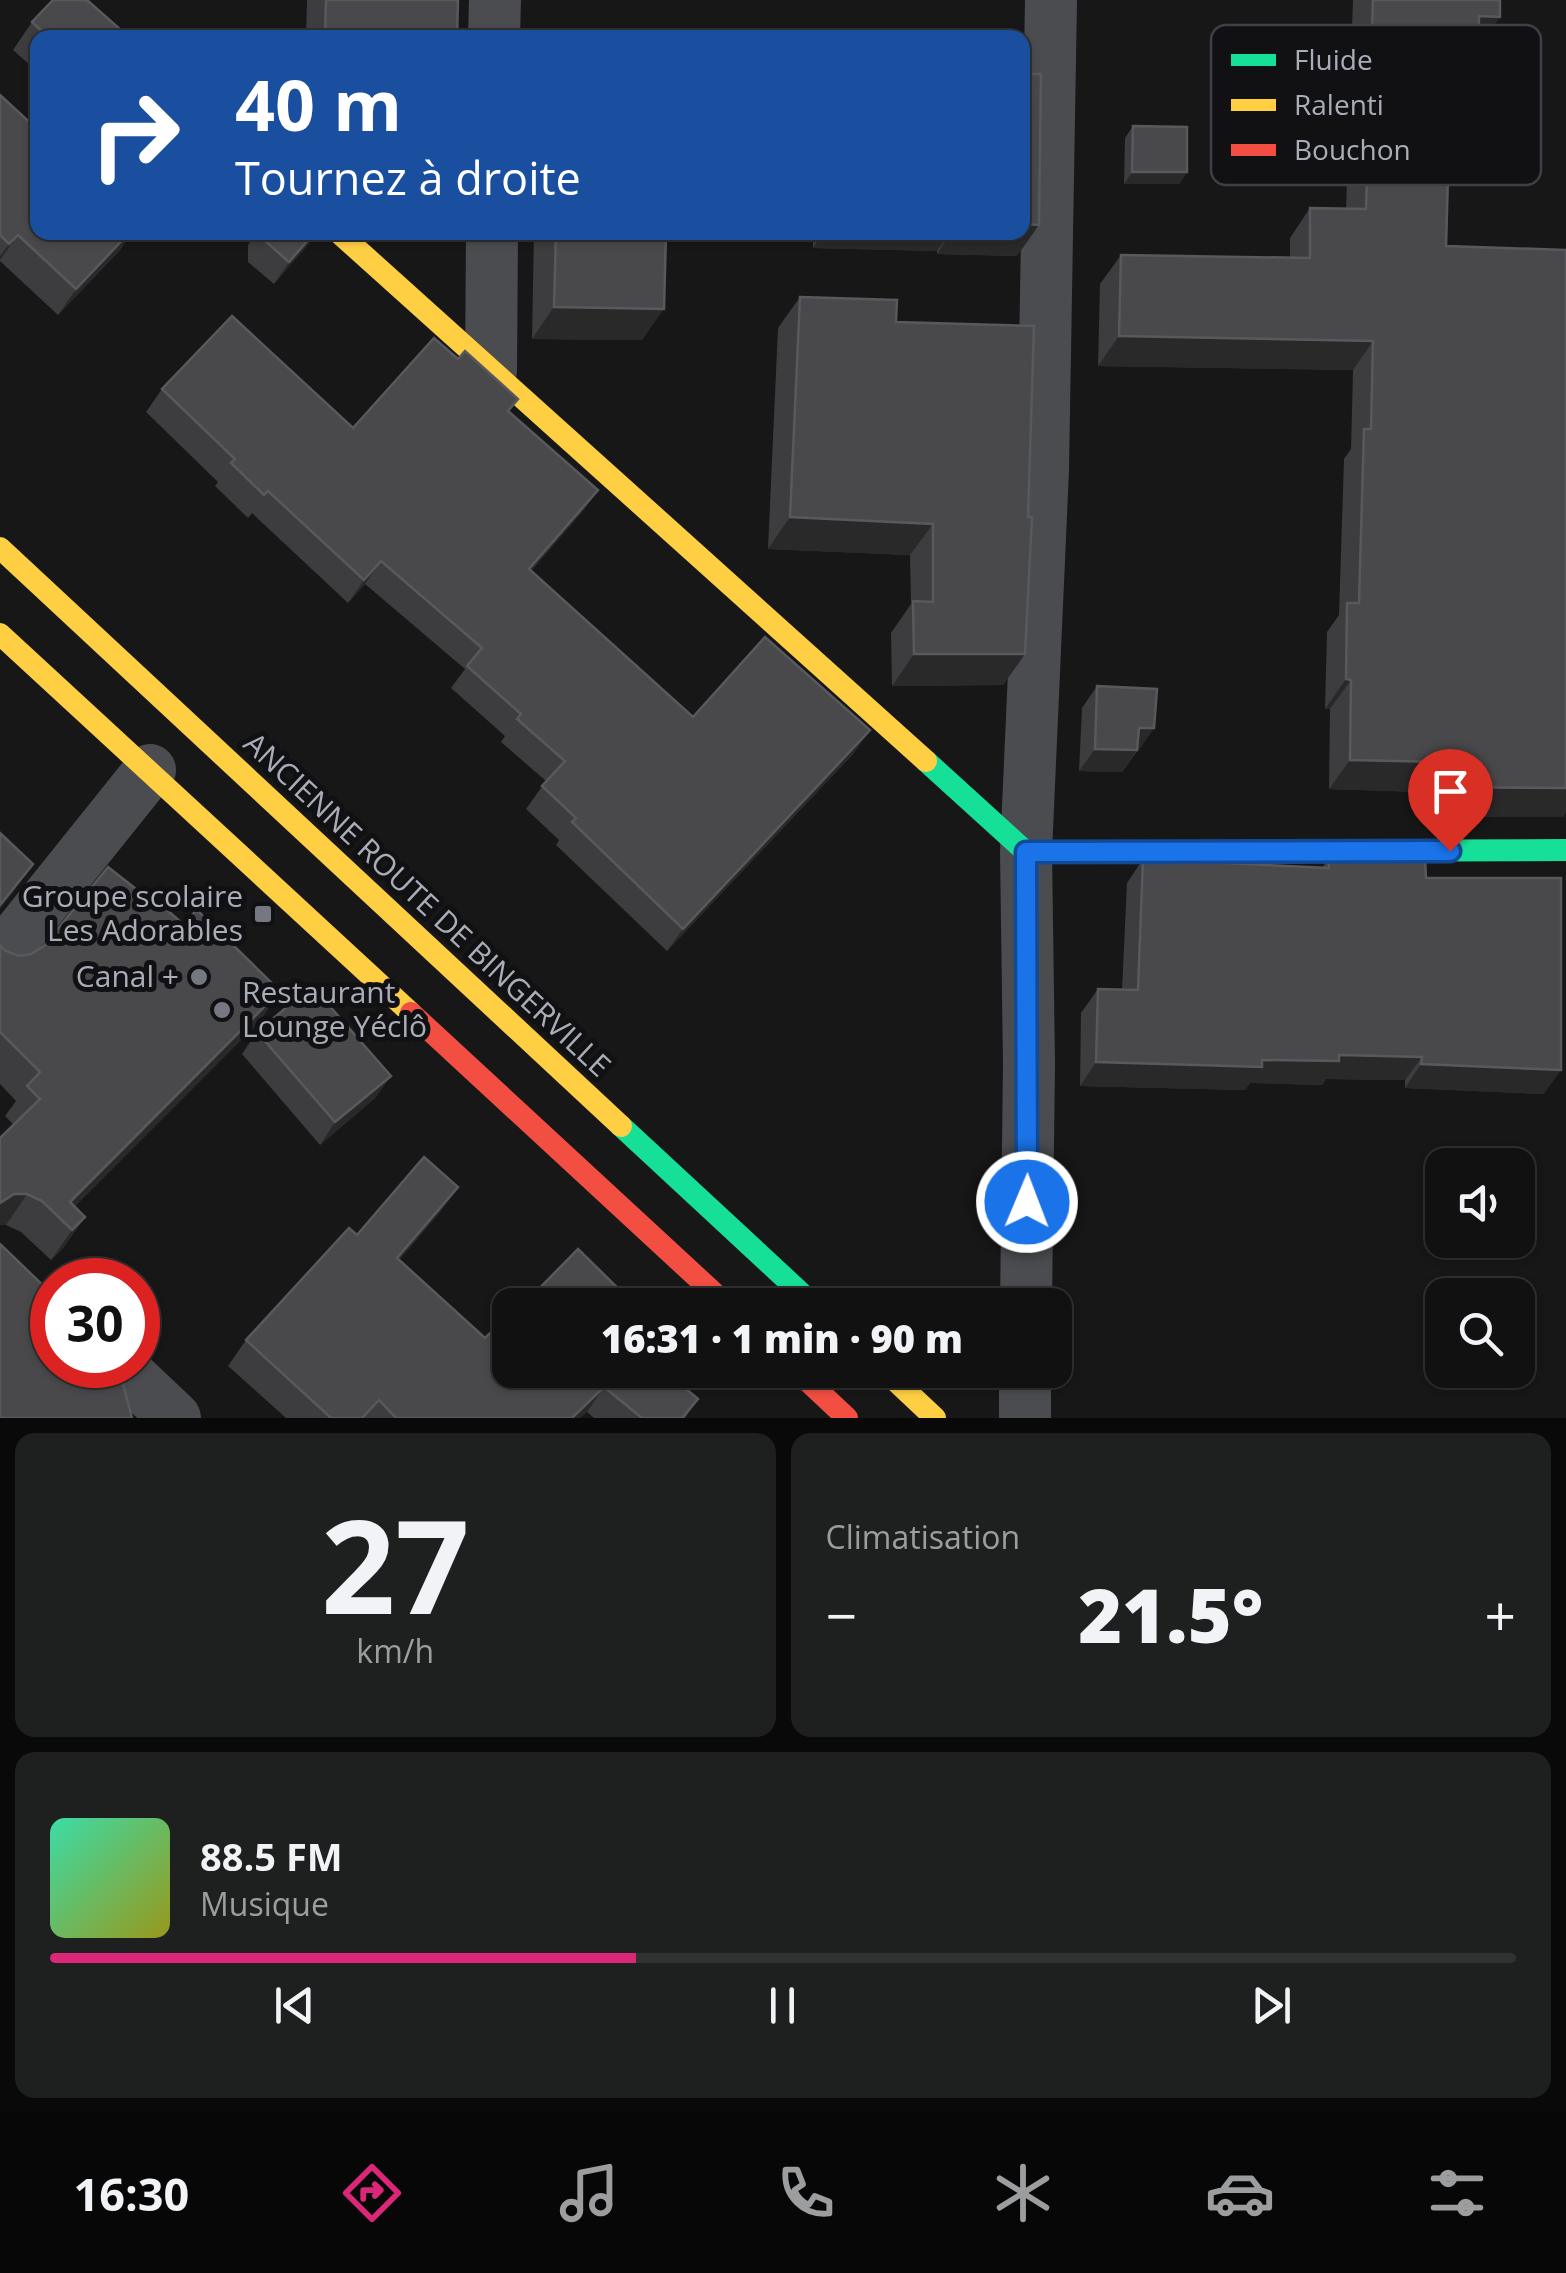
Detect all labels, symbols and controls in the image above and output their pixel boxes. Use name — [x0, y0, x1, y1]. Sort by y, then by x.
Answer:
legend — [1211, 25, 1541, 185]
text: Fluide — [1294, 40, 1373, 78]
text: 40 m — [235, 56, 402, 152]
icon: right — [70, 70, 200, 200]
text: Ralenti — [1294, 85, 1384, 123]
text: Bouchon — [1294, 130, 1411, 168]
text: Tournez à droite — [235, 147, 581, 208]
street label: ANCIENNE ROUTE DE BINGERVILLE — [236, 723, 620, 1085]
pin — [1408, 749, 1493, 852]
icon: arrive — [1423, 764, 1478, 819]
place label: Groupe scolaire Les Adorables — [22, 875, 243, 950]
marker: Groupe scolaire Les Adorables — [252, 903, 274, 925]
place label: Canal + — [76, 955, 179, 996]
marker: Canal + — [188, 966, 210, 988]
place label: Restaurant Lounge Yéclô — [242, 971, 427, 1046]
marker: Restaurant Lounge Yéclô — [211, 999, 233, 1021]
map controls — [1425, 1148, 1535, 1388]
button: sound — [1425, 1148, 1535, 1258]
position arrow — [975, 1150, 1079, 1254]
speed limit sign: 30 — [30, 1258, 160, 1388]
button: search — [1425, 1278, 1535, 1388]
text: 16:31 · 1 min · 90 m — [601, 1312, 963, 1364]
text: 27 — [321, 1475, 470, 1652]
text: Climatisation — [826, 1515, 1020, 1558]
text: 21.5° — [1078, 1563, 1263, 1665]
text: − — [826, 1577, 857, 1652]
text: + — [1485, 1577, 1516, 1652]
text: km/h — [356, 1629, 434, 1672]
text: 88.5 FM — [200, 1830, 343, 1882]
text: Musique — [200, 1882, 329, 1925]
icon: previous — [267, 1978, 322, 2033]
icon: pause — [755, 1978, 810, 2033]
icon: next — [1244, 1978, 1299, 2033]
icon: directions — [337, 2158, 407, 2228]
icon: music — [554, 2158, 624, 2228]
icon: phone — [771, 2158, 841, 2228]
icon: climate — [988, 2158, 1058, 2228]
icon: car — [1205, 2158, 1275, 2228]
icon: filters — [1422, 2158, 1492, 2228]
text: 16:30 — [74, 2163, 189, 2224]

